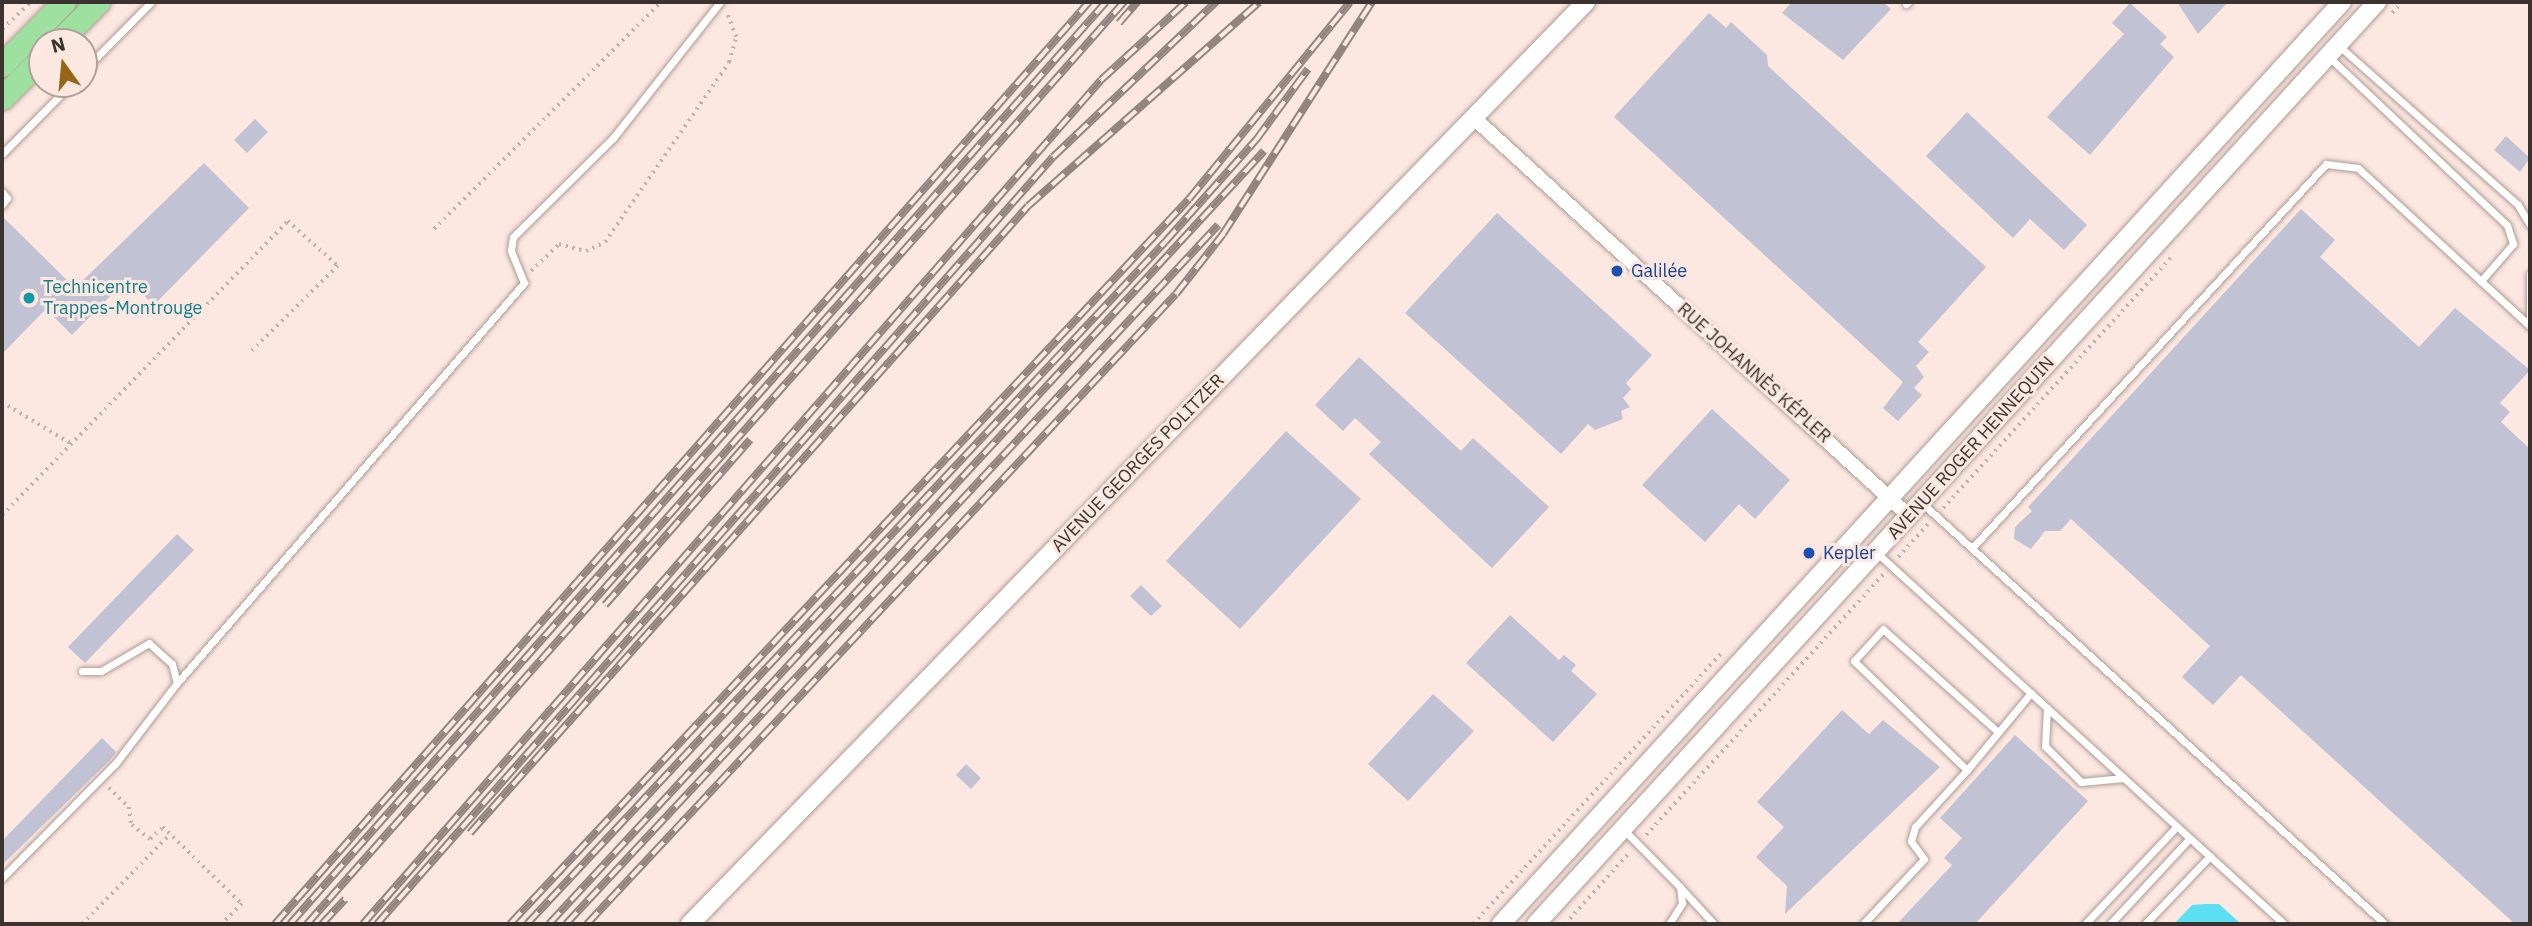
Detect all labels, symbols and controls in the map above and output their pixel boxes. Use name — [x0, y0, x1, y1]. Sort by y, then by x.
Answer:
north arrow — [28, 28, 98, 98]
text: N — [48, 31, 68, 58]
place label: Galilée — [1631, 260, 1687, 282]
marker: Galilée — [1609, 263, 1625, 279]
place label: Technicentre Trappes-Montrouge — [43, 277, 202, 320]
marker: Technicentre Trappes-Montrouge — [21, 290, 37, 306]
street label: RUE JOHANNÈS KÉPLER — [1673, 298, 1835, 448]
street label: AVENUE ROGER HENNEQUIN — [1883, 352, 2059, 544]
street label: AVENUE GEORGES POLITZER — [1047, 369, 1229, 557]
place label: Kepler — [1823, 542, 1876, 564]
marker: Kepler — [1801, 545, 1817, 561]

